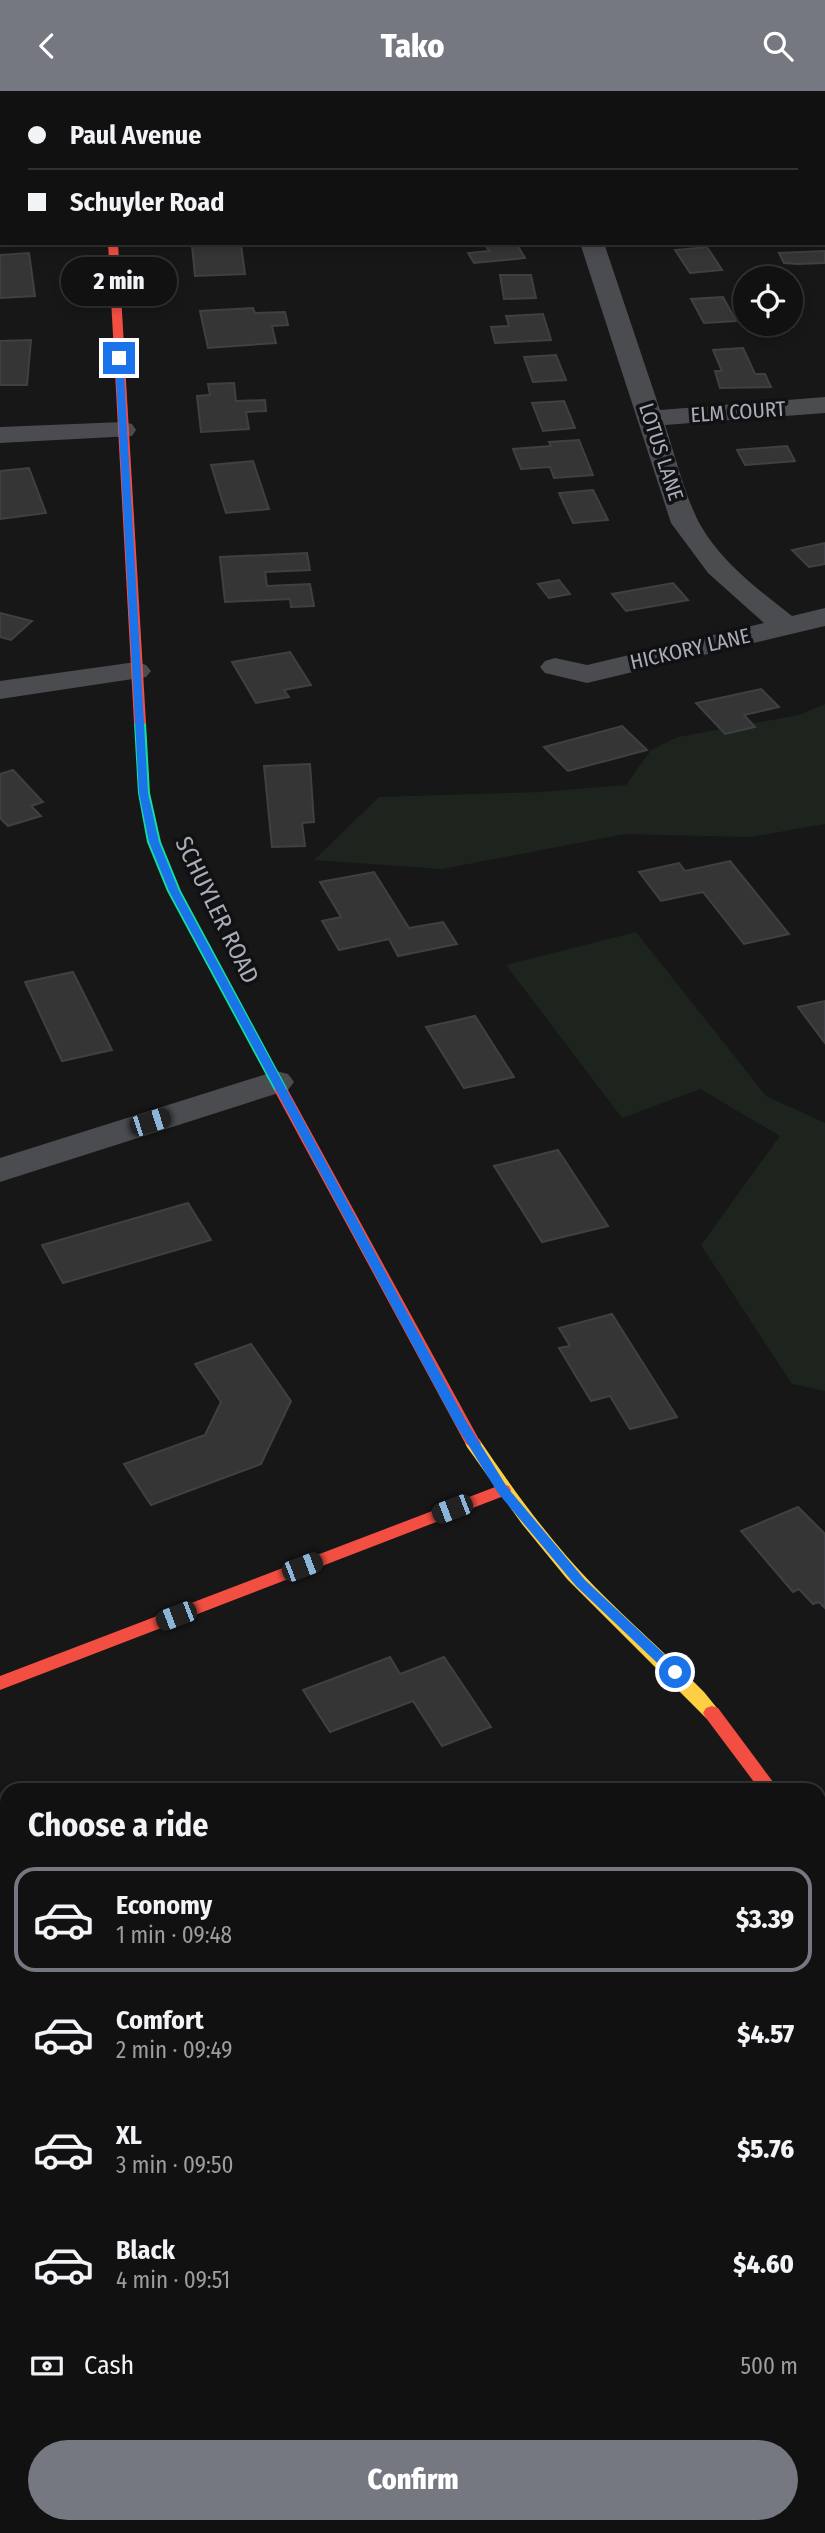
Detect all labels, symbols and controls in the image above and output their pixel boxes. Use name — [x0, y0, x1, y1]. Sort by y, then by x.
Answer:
icon: back — [28, 27, 66, 65]
text: Tako — [381, 27, 444, 65]
icon: search — [759, 27, 797, 65]
text: Paul Avenue — [70, 120, 201, 151]
text: Schuyler Road — [70, 187, 224, 218]
callout: 2 min — [61, 257, 177, 306]
map controls — [733, 266, 803, 336]
button: locate — [733, 266, 803, 336]
text: 2 min — [94, 267, 144, 295]
route end — [103, 342, 135, 374]
street label: ELM COURT — [690, 396, 787, 428]
street label: LOTUS LANE — [633, 400, 689, 504]
street label: HICKORY LANE — [628, 623, 753, 675]
street label: SCHUYLER ROAD — [169, 832, 265, 988]
car — [127, 1106, 174, 1138]
car — [429, 1492, 476, 1526]
car — [279, 1550, 326, 1584]
car — [153, 1599, 200, 1633]
route start — [659, 1656, 691, 1688]
text: Choose a ride — [28, 1806, 209, 1844]
icon: car — [32, 1888, 95, 1951]
text: Economy — [116, 1890, 212, 1921]
text: $3.39 — [736, 1904, 794, 1935]
text: 1 min · 09:48 — [116, 1921, 232, 1949]
icon: car — [32, 2003, 95, 2066]
text: Comfort — [116, 2005, 204, 2036]
text: $4.57 — [737, 2019, 794, 2050]
text: 2 min · 09:49 — [116, 2036, 232, 2064]
icon: car — [32, 2118, 95, 2181]
text: XL — [116, 2120, 142, 2151]
text: $5.76 — [737, 2134, 794, 2165]
text: 3 min · 09:50 — [116, 2151, 234, 2179]
icon: car — [32, 2233, 95, 2296]
text: Black — [116, 2235, 175, 2266]
text: $4.60 — [733, 2249, 794, 2280]
text: 4 min · 09:51 — [116, 2266, 230, 2294]
icon: cash — [28, 2347, 66, 2385]
text: Cash — [84, 2350, 134, 2381]
text: 500 m — [740, 2352, 798, 2380]
button: Confirm — [28, 2440, 798, 2520]

